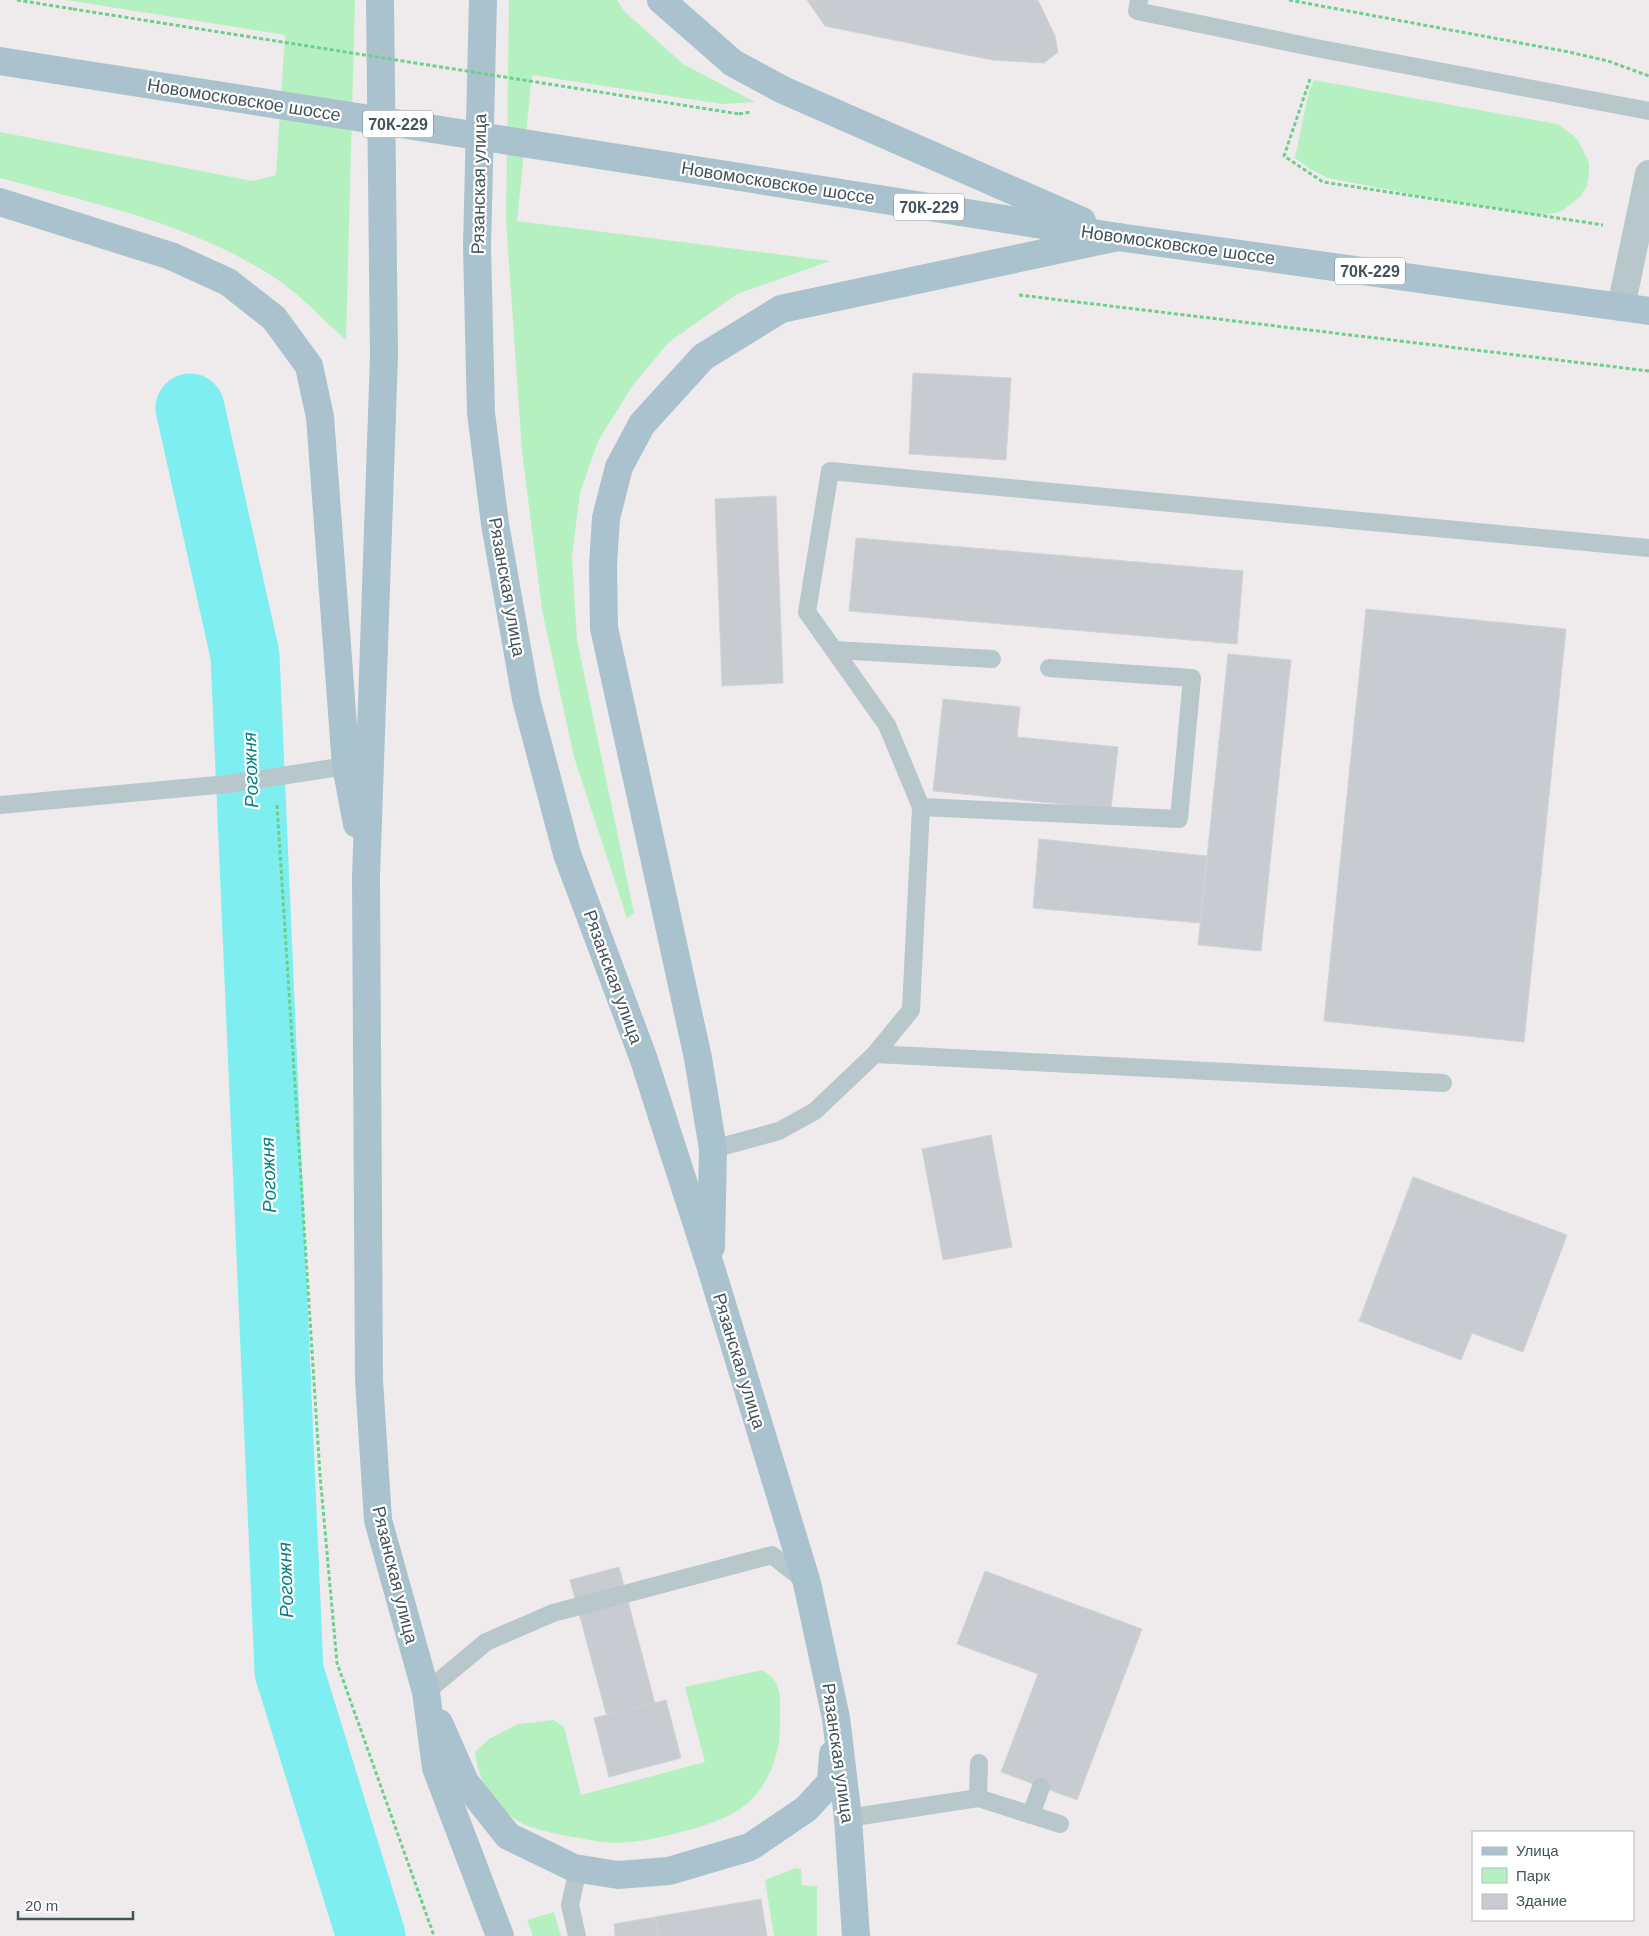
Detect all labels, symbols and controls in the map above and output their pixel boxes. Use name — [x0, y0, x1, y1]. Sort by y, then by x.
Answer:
street label: Новомосковское шоссе — [146, 75, 342, 125]
road number: 70К-229 — [363, 110, 433, 138]
street label: Рязанская улица — [468, 112, 490, 255]
street label: Новомосковское шоссе — [680, 158, 876, 208]
road number: 70К-229 — [894, 193, 964, 220]
street label: Новомосковское шоссе — [1080, 221, 1276, 269]
road number: 70К-229 — [1335, 258, 1405, 284]
street label: Рязанская улица — [485, 516, 529, 659]
water label: Рогожня — [239, 732, 262, 808]
street label: Рязанская улица — [580, 907, 647, 1048]
water label: Рогожня — [257, 1137, 280, 1213]
street label: Рязанская улица — [709, 1291, 769, 1432]
street label: Рязанская улица — [368, 1504, 422, 1647]
water label: Рогожня — [274, 1542, 297, 1618]
street label: Рязанская улица — [818, 1682, 858, 1825]
legend — [1472, 1831, 1634, 1921]
text: Улица — [1516, 1842, 1559, 1859]
text: Парк — [1516, 1867, 1550, 1884]
scale bar — [18, 1888, 132, 1920]
text: Здание — [1516, 1892, 1567, 1909]
text: 20 m — [25, 1897, 58, 1914]

